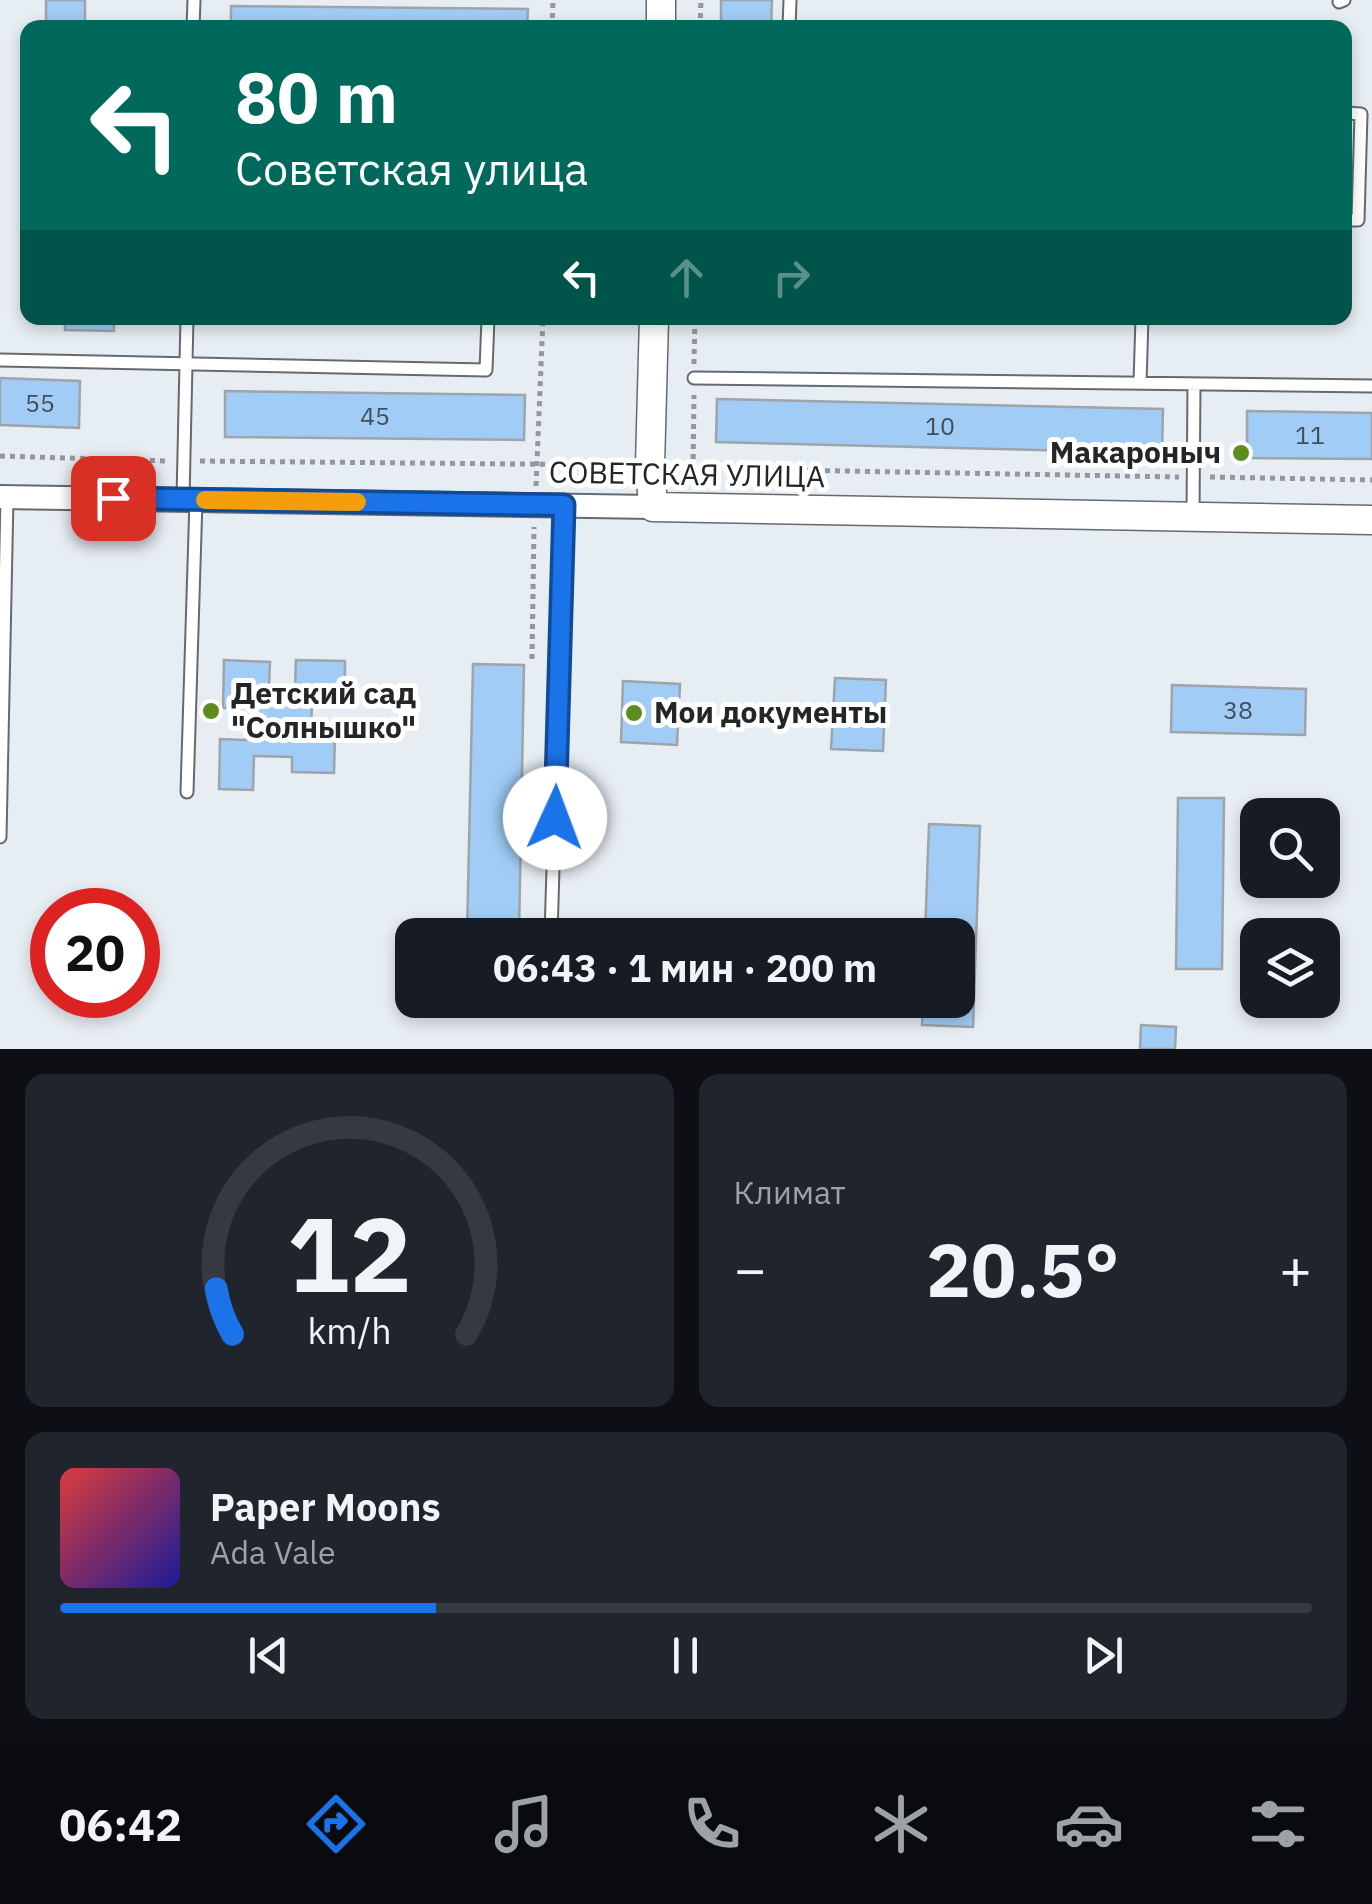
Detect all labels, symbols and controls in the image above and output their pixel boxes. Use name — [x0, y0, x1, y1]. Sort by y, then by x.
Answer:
text: 80 m — [235, 51, 398, 142]
icon: left — [70, 60, 200, 190]
text: Советская улица — [235, 139, 588, 197]
icon: left — [554, 250, 609, 305]
icon: ahead — [659, 250, 714, 305]
icon: right — [764, 250, 819, 305]
house number: 55 — [25, 386, 55, 419]
house number: 45 — [360, 399, 390, 432]
house number: 10 — [925, 409, 955, 442]
house number: 11 — [1295, 418, 1325, 451]
place label: Макароныч — [1050, 432, 1221, 471]
marker: Макароныч — [1230, 442, 1252, 464]
street label: СОВЕТСКАЯ УЛИЦА — [549, 452, 826, 495]
pin — [71, 456, 156, 541]
icon: arrive — [86, 471, 141, 526]
place label: Детский сад "Солнышко" — [231, 673, 416, 746]
place label: Мои документы — [654, 692, 887, 731]
house number: 38 — [1223, 693, 1253, 726]
marker: Детский сад "Солнышко" — [200, 700, 222, 722]
marker: Мои документы — [623, 702, 645, 724]
position arrow — [503, 766, 607, 870]
map controls — [1240, 798, 1340, 1018]
button: search — [1240, 798, 1340, 898]
speed limit sign: 20 — [30, 888, 160, 1018]
button: layers — [1240, 918, 1340, 1018]
text: 06:43 · 1 мин · 200 m — [493, 943, 877, 992]
text: Климат — [734, 1171, 846, 1213]
text: 12 — [287, 1185, 412, 1321]
text: 20.5° — [926, 1220, 1120, 1318]
text: − — [734, 1233, 767, 1304]
text: + — [1279, 1233, 1312, 1304]
text: km/h — [307, 1307, 391, 1354]
text: Paper Moons — [210, 1482, 441, 1531]
text: Ada Vale — [210, 1531, 336, 1573]
icon: previous — [241, 1628, 296, 1683]
icon: pause — [658, 1628, 713, 1683]
icon: next — [1076, 1628, 1131, 1683]
icon: directions — [301, 1789, 371, 1859]
icon: music — [489, 1789, 559, 1859]
icon: phone — [677, 1789, 747, 1859]
icon: climate — [866, 1789, 936, 1859]
icon: car — [1054, 1789, 1124, 1859]
icon: filters — [1243, 1789, 1313, 1859]
text: 06:42 — [59, 1795, 182, 1853]

